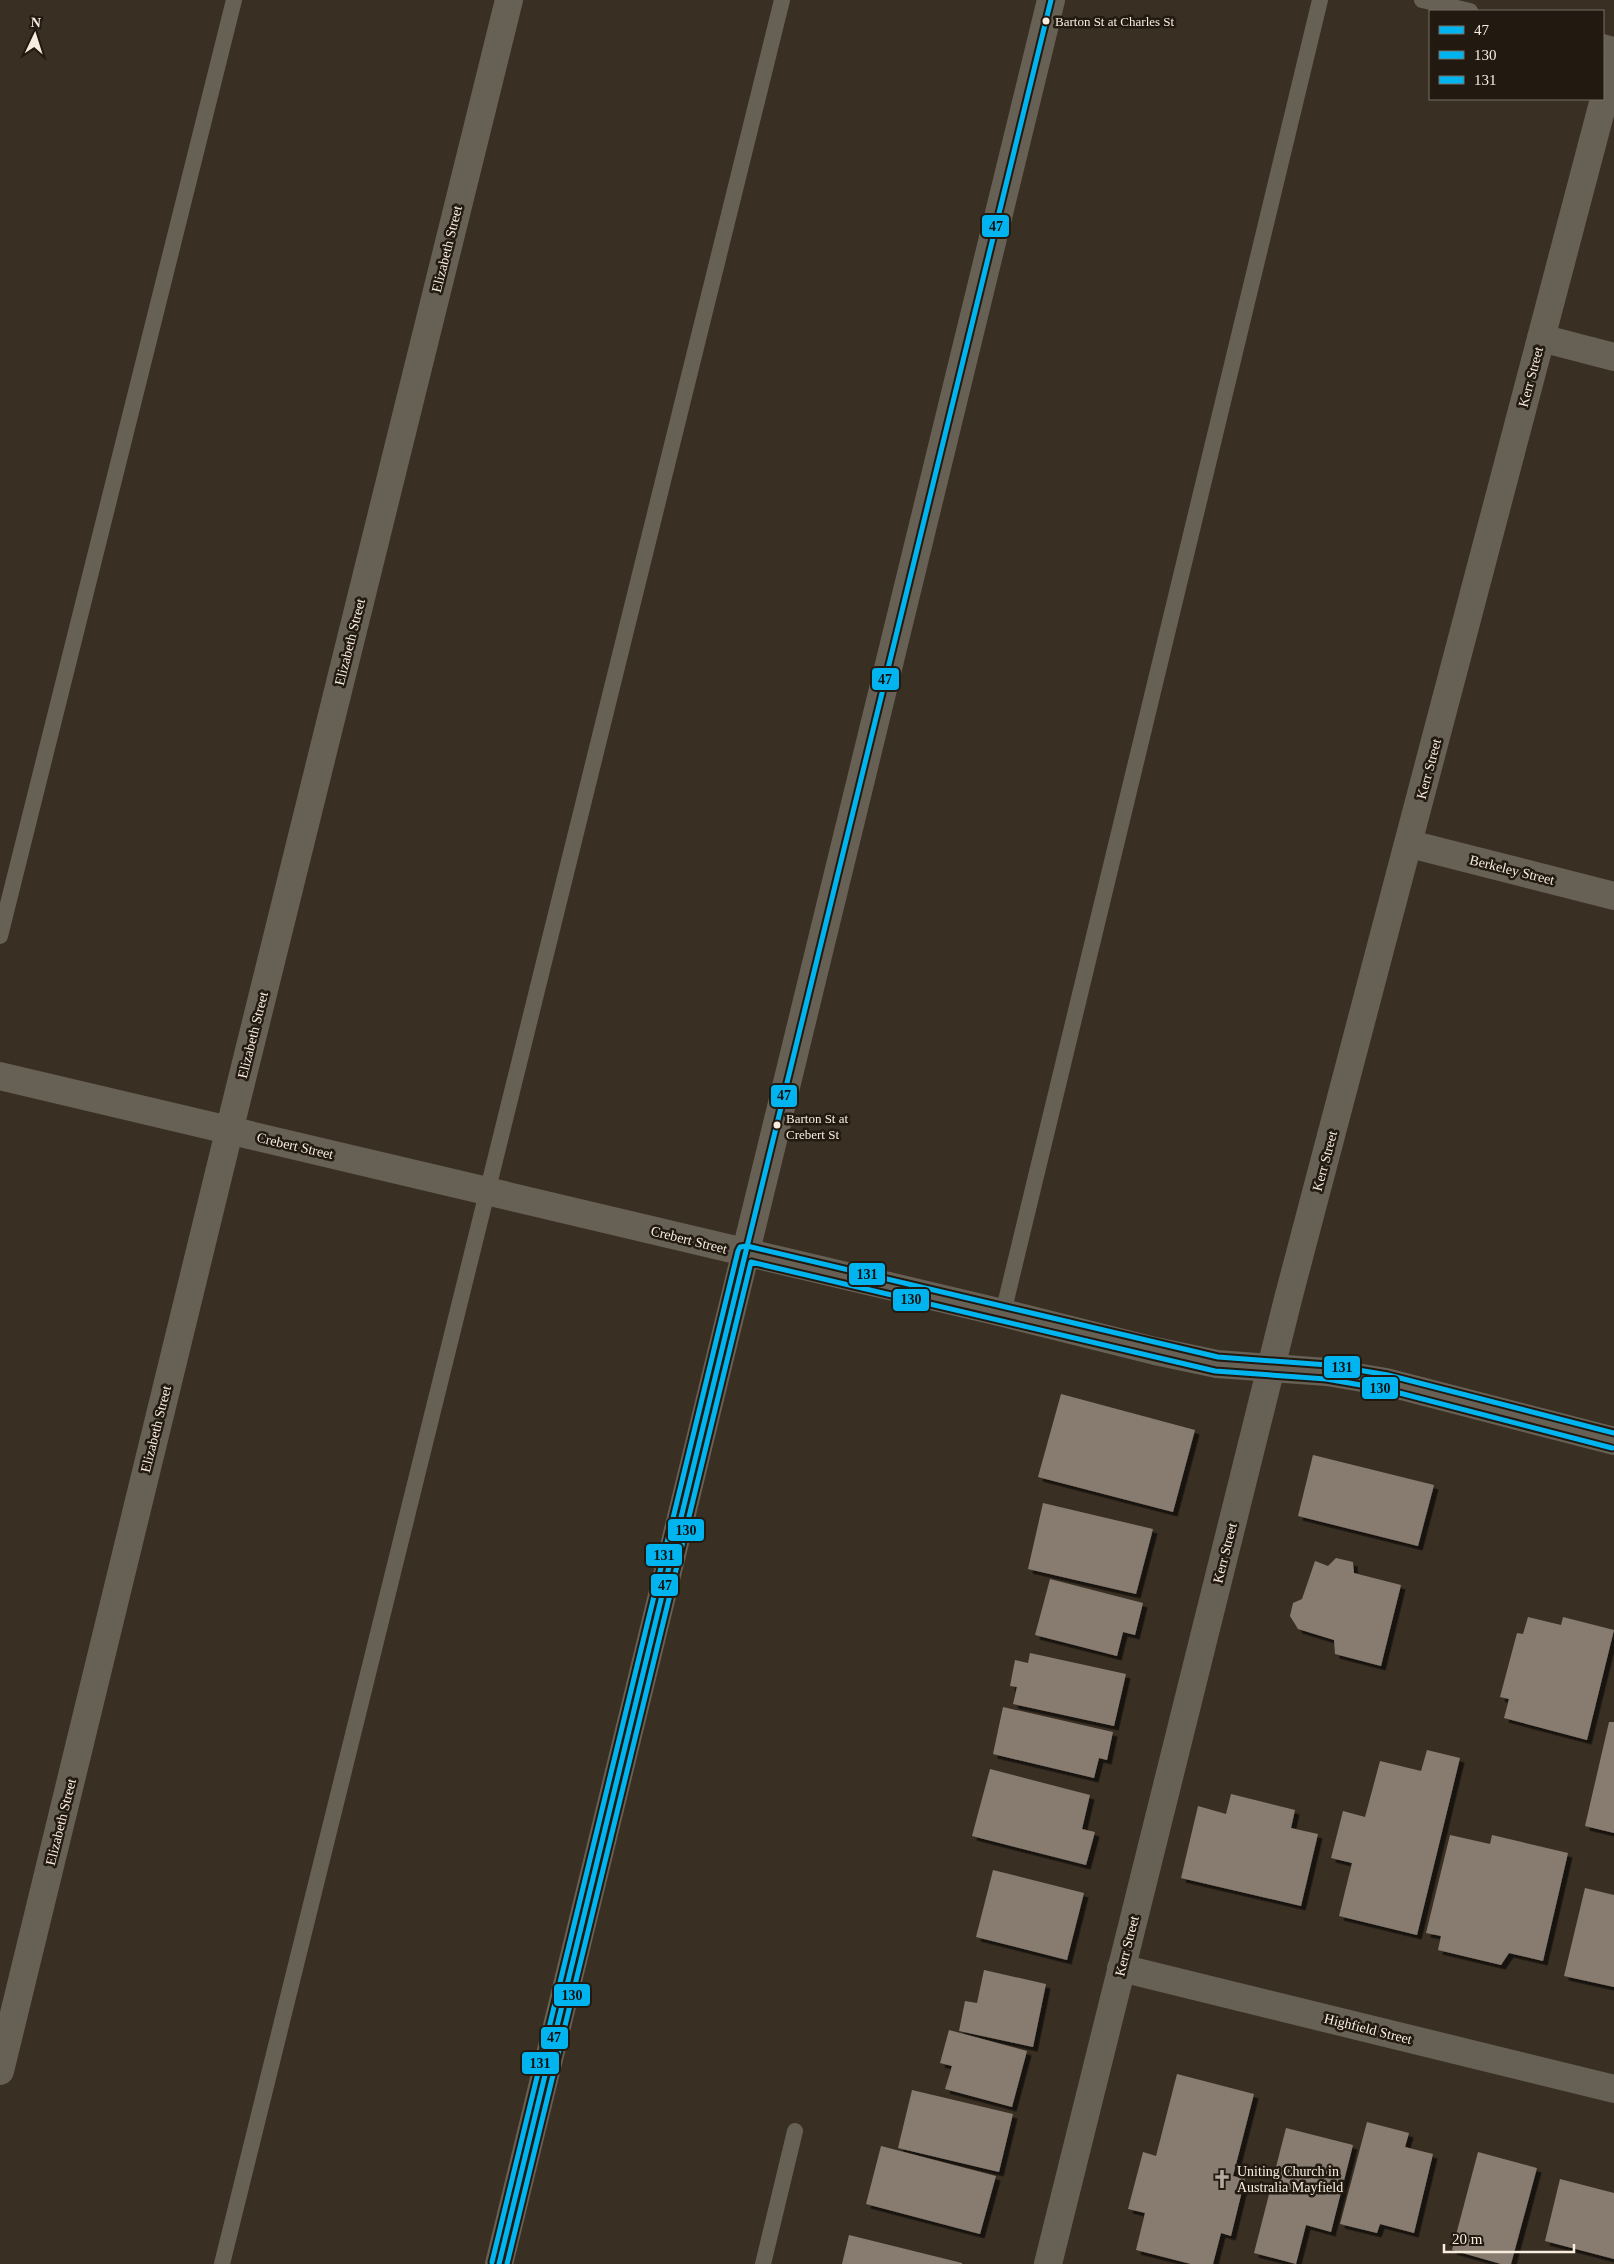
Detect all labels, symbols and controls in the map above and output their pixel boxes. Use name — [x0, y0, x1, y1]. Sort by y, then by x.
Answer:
north arrow — [10, 10, 60, 60]
legend — [1429, 10, 1604, 100]
place label: Barton St at Charles St — [1055, 14, 1175, 29]
text: N — [30, 15, 41, 30]
marker: Barton St at Charles St — [1041, 16, 1051, 26]
text: 47 — [1474, 22, 1490, 38]
text: 130 — [1474, 47, 1497, 63]
text: 131 — [1474, 72, 1497, 88]
street label: Elizabeth Street — [429, 204, 465, 294]
line badge: 47 — [981, 214, 1010, 238]
text: 47 — [989, 219, 1003, 234]
street label: Kerr Street — [1516, 345, 1546, 409]
street label: Elizabeth Street — [332, 597, 368, 687]
line badge: 47 — [871, 667, 900, 691]
text: 47 — [878, 672, 892, 687]
street label: Kerr Street — [1414, 737, 1444, 801]
street label: Berkeley Street — [1468, 852, 1556, 888]
street label: Elizabeth Street — [235, 990, 271, 1080]
line badge: 47 — [770, 1084, 798, 1108]
text: 47 — [777, 1088, 791, 1103]
place label: Barton St at Crebert St — [786, 1111, 848, 1142]
marker: Barton St at Crebert St — [772, 1120, 782, 1130]
street label: Kerr Street — [1310, 1129, 1340, 1193]
street label: Crebert Street — [255, 1130, 335, 1162]
street label: Crebert Street — [649, 1223, 729, 1257]
line badge: 131 — [848, 1262, 886, 1286]
text: 131 — [857, 1267, 878, 1282]
line badge: 130 — [892, 1288, 930, 1312]
text: 130 — [901, 1292, 922, 1307]
line badge: 131 — [1323, 1355, 1361, 1379]
text: 131 — [1332, 1360, 1353, 1375]
line badge: 130 — [1361, 1376, 1399, 1400]
text: 130 — [1370, 1381, 1391, 1396]
street label: Elizabeth Street — [138, 1384, 174, 1474]
line badge: 130 — [667, 1518, 705, 1542]
street label: Kerr Street — [1210, 1521, 1240, 1585]
text: 130 — [676, 1523, 697, 1538]
line badge: 131 — [645, 1543, 683, 1567]
text: 131 — [654, 1548, 675, 1563]
line badge: 47 — [650, 1573, 679, 1597]
text: 47 — [658, 1578, 672, 1593]
street label: Elizabeth Street — [43, 1777, 79, 1867]
street label: Kerr Street — [1112, 1914, 1142, 1978]
line badge: 130 — [553, 1983, 591, 2007]
text: 130 — [562, 1988, 583, 2003]
street label: Highfield Street — [1323, 2011, 1413, 2047]
line badge: 47 — [540, 2026, 569, 2050]
text: 47 — [547, 2030, 561, 2045]
line badge: 131 — [521, 2051, 560, 2075]
text: 131 — [530, 2056, 551, 2071]
place label: Uniting Church in Australia Mayfield — [1237, 2164, 1343, 2195]
church icon: Uniting Church in Australia Mayfield — [1211, 2168, 1233, 2190]
scale bar — [1444, 2222, 1574, 2254]
text: 20 m — [1452, 2231, 1483, 2247]

